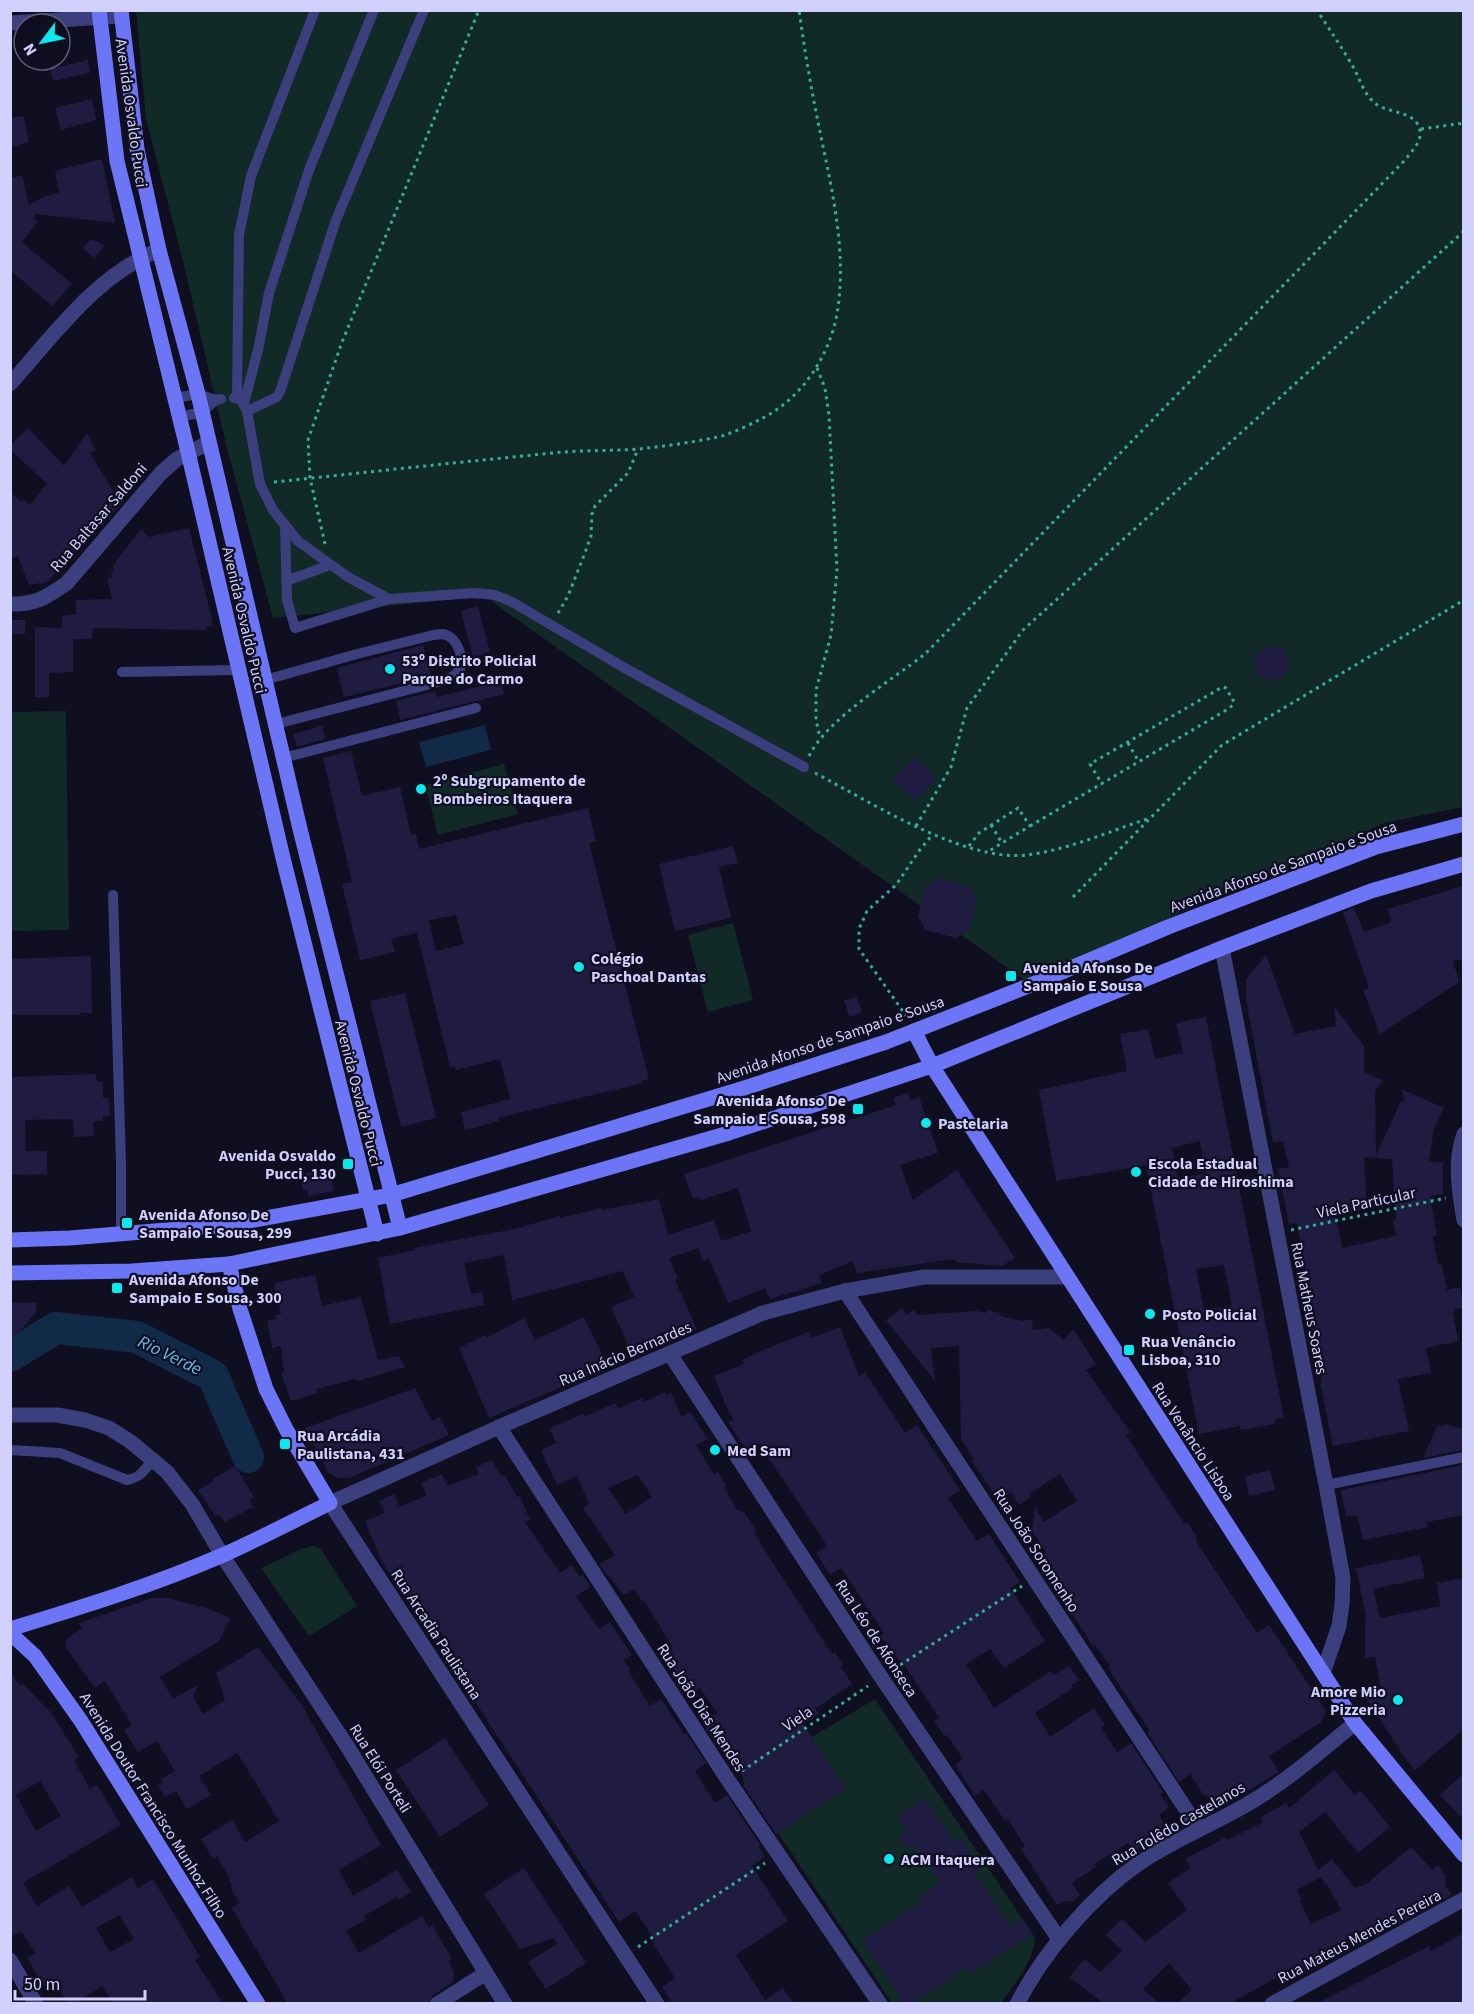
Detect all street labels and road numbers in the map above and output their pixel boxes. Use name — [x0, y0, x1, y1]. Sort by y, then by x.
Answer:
street label: Avenida Osvaldo Pucci — [110, 37, 152, 189]
street label: Rua Baltasar Saldoni — [45, 458, 152, 577]
street label: Avenida Osvaldo Pucci — [216, 545, 272, 696]
street label: Avenida Afonso de Sampaio e Sousa — [1167, 816, 1400, 918]
street label: Avenida Afonso de Sampaio e Sousa — [713, 990, 947, 1089]
street label: Avenida Osvaldo Pucci — [329, 1018, 387, 1169]
street label: Viela Particular — [1315, 1182, 1418, 1224]
street label: Rua Matheus Soares — [1285, 1240, 1333, 1376]
street label: Rua Inácio Bernardes — [556, 1316, 695, 1392]
street label: Rua Venâncio Lisboa — [1147, 1378, 1240, 1505]
street label: Rua João Soromenho — [988, 1484, 1085, 1617]
street label: Rua Arcadia Paulistana — [386, 1565, 487, 1704]
street label: Rua Léo de Afonseca — [830, 1575, 923, 1702]
street label: Rua João Dias Mendes — [651, 1639, 751, 1776]
street label: Avenida Doutor Francisco Munhoz Filho — [74, 1688, 232, 1923]
street label: Viela — [778, 1701, 817, 1737]
street label: Rua Elói Porteli — [344, 1720, 416, 1817]
street label: Rua Tolêdo Castelanos — [1108, 1776, 1250, 1871]
street label: Rua Mateus Mendes Pereira — [1274, 1884, 1445, 1989]

